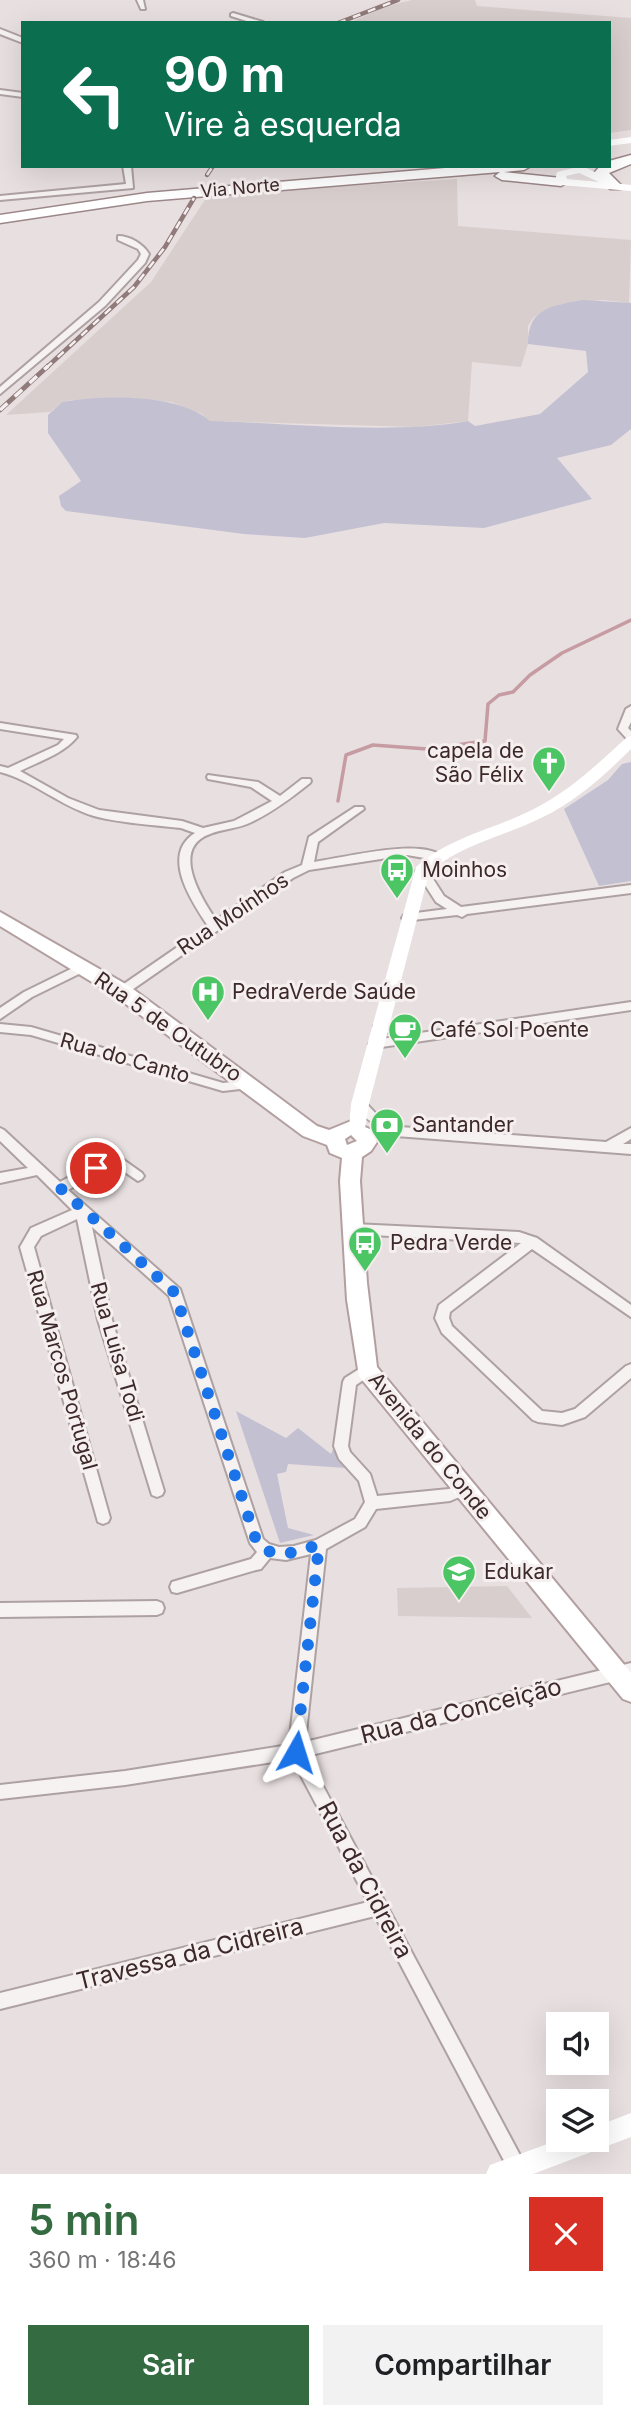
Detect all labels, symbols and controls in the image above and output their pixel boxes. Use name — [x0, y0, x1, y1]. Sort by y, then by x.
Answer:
text: 90 m — [164, 45, 285, 104]
icon: left — [49, 49, 140, 140]
text: Vire à esquerda — [164, 105, 402, 144]
street label: Via Norte — [199, 174, 281, 201]
place label: capela de São Félix — [427, 738, 524, 787]
church icon: capela de São Félix — [530, 744, 568, 793]
bus stop icon: Moinhos — [378, 851, 416, 900]
place label: Moinhos — [422, 857, 507, 882]
street label: Rua Moínhos — [172, 867, 293, 960]
street label: Rua 5 de Outubro — [90, 966, 247, 1087]
hospital icon: PedraVerde Saúde — [189, 973, 227, 1022]
place label: PedraVerde Saúde — [232, 979, 416, 1004]
cafe icon: Café Sol Poente — [386, 1011, 424, 1060]
place label: Café Sol Poente — [430, 1017, 589, 1042]
street label: Rua do Canto — [57, 1027, 193, 1088]
bank icon: Santander — [368, 1106, 406, 1155]
place label: Santander — [412, 1112, 514, 1137]
pin — [66, 1138, 126, 1198]
icon: arrive — [77, 1149, 115, 1187]
bus stop icon: Pedra Verde — [346, 1224, 384, 1273]
place label: Pedra Verde — [390, 1230, 512, 1255]
street label: Rua Marcos Portugal — [22, 1267, 103, 1473]
street label: Rua Luisa Todi — [86, 1279, 149, 1425]
street label: Avenida do Conde — [364, 1367, 497, 1524]
school or university icon: Edukar — [440, 1553, 478, 1602]
place label: Edukar — [484, 1559, 553, 1584]
street label: Rua da Conceição — [357, 1672, 564, 1750]
position arrow — [259, 1715, 333, 1789]
street label: Rua da Cidreira — [312, 1796, 419, 1963]
street label: Travessa da Cidreira — [73, 1911, 306, 1996]
map controls — [546, 2012, 609, 2152]
button: sound — [546, 2012, 609, 2075]
button: layers — [546, 2089, 609, 2152]
text: 5 min — [28, 2194, 140, 2245]
button: close — [529, 2197, 603, 2271]
text: 360 m · 18:46 — [28, 2246, 177, 2274]
button: Sair — [28, 2325, 309, 2405]
button: Compartilhar — [323, 2325, 603, 2405]

